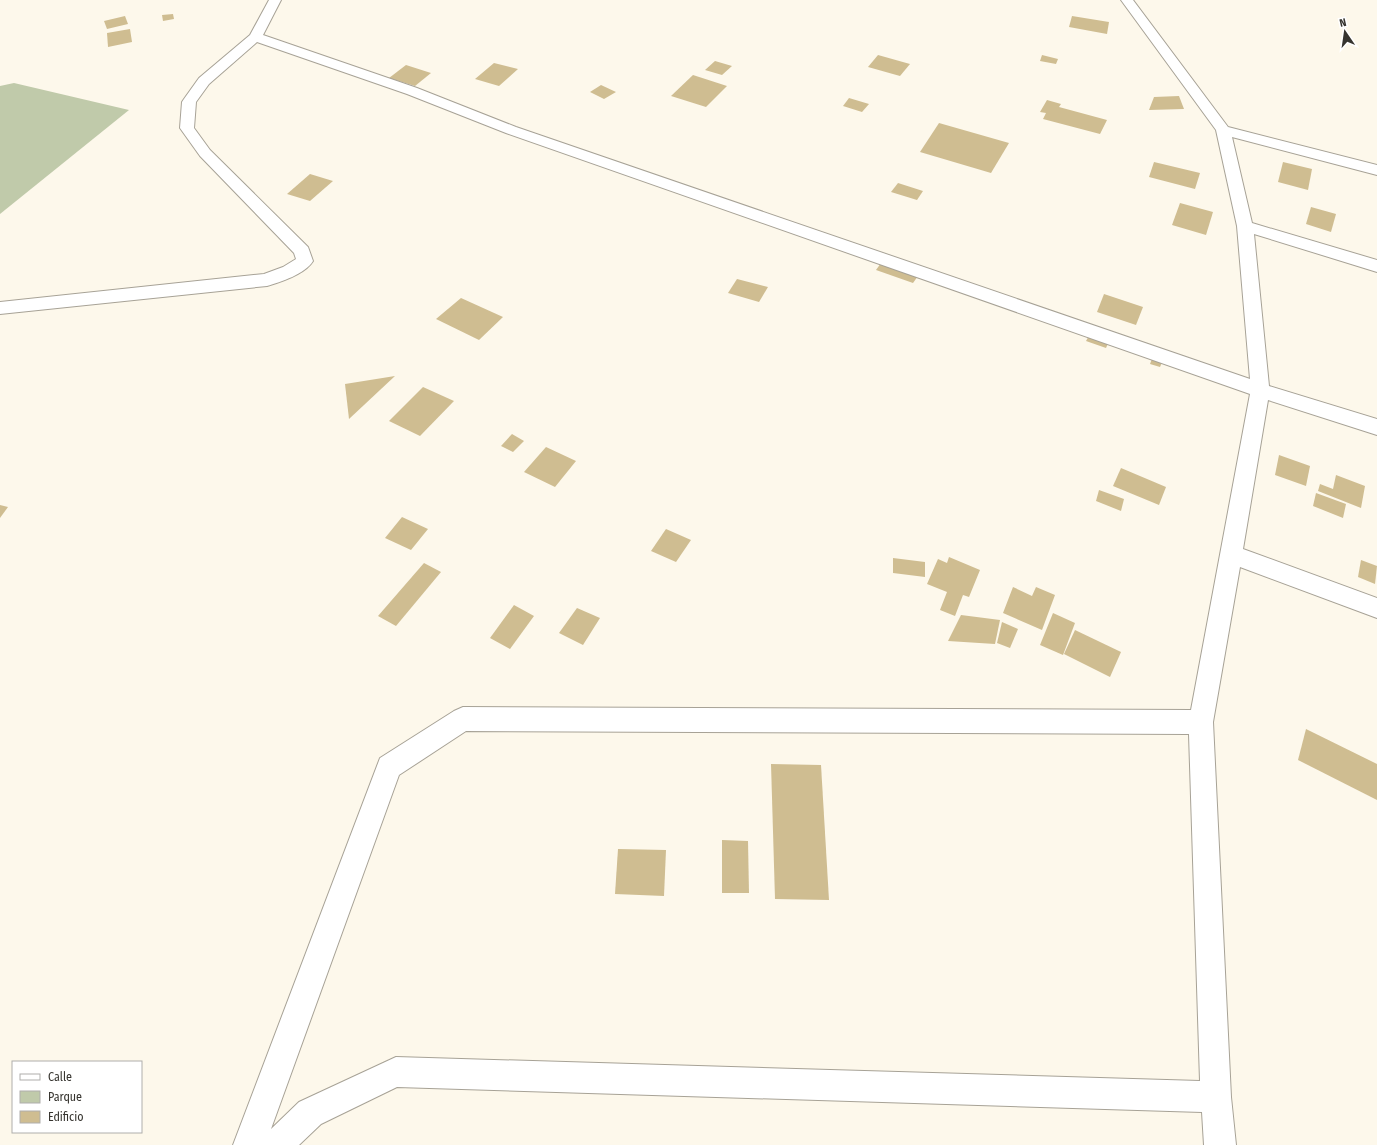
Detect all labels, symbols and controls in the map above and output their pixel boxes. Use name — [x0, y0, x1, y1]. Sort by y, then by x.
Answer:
north arrow — [1325, 12, 1365, 52]
text: N — [1338, 16, 1348, 30]
legend — [12, 1061, 142, 1133]
text: Calle — [48, 1070, 72, 1084]
text: Parque — [48, 1090, 82, 1104]
text: Edificio — [48, 1110, 84, 1124]

